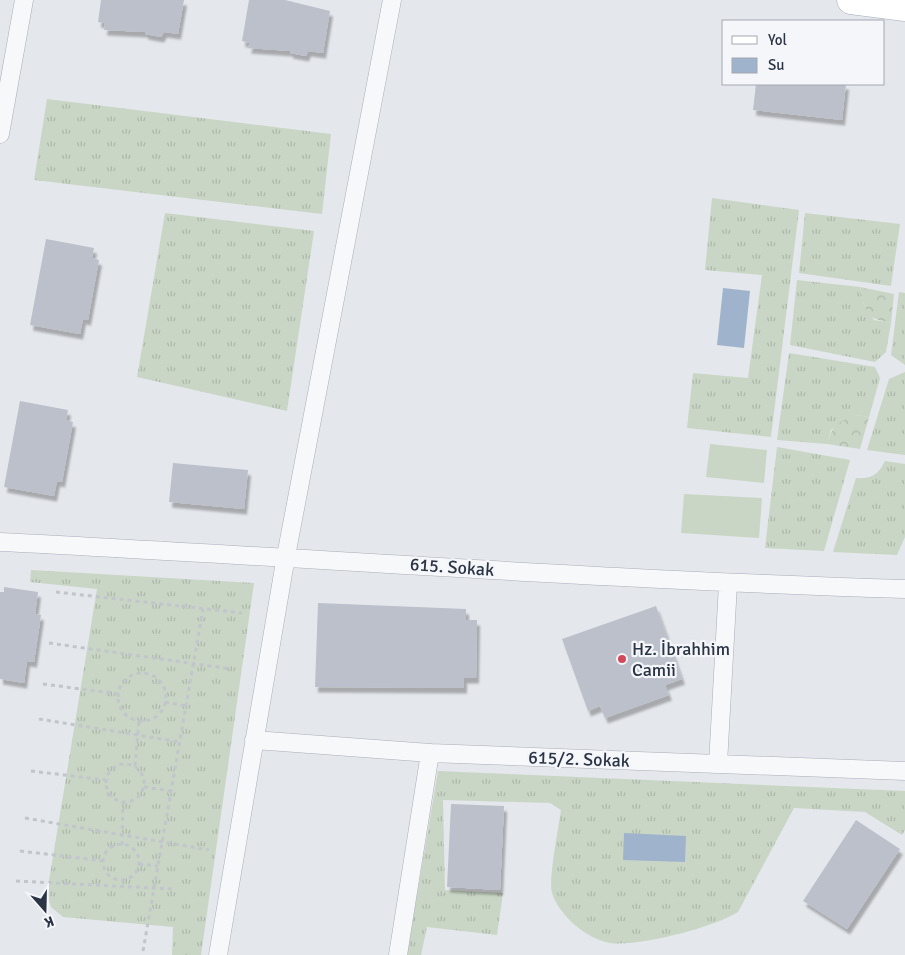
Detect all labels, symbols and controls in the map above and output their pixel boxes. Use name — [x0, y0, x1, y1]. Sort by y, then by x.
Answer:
legend — [722, 20, 885, 85]
text: Yol — [768, 31, 787, 49]
text: Su — [768, 56, 785, 74]
street label: 615. Sokak — [409, 553, 495, 581]
place label: Hz. İbrahhim Camii — [632, 638, 730, 681]
marker: Hz. İbrahhim Camii — [616, 653, 628, 665]
street label: 615/2. Sokak — [528, 746, 630, 772]
north arrow — [20, 885, 70, 935]
text: K — [42, 912, 56, 931]

